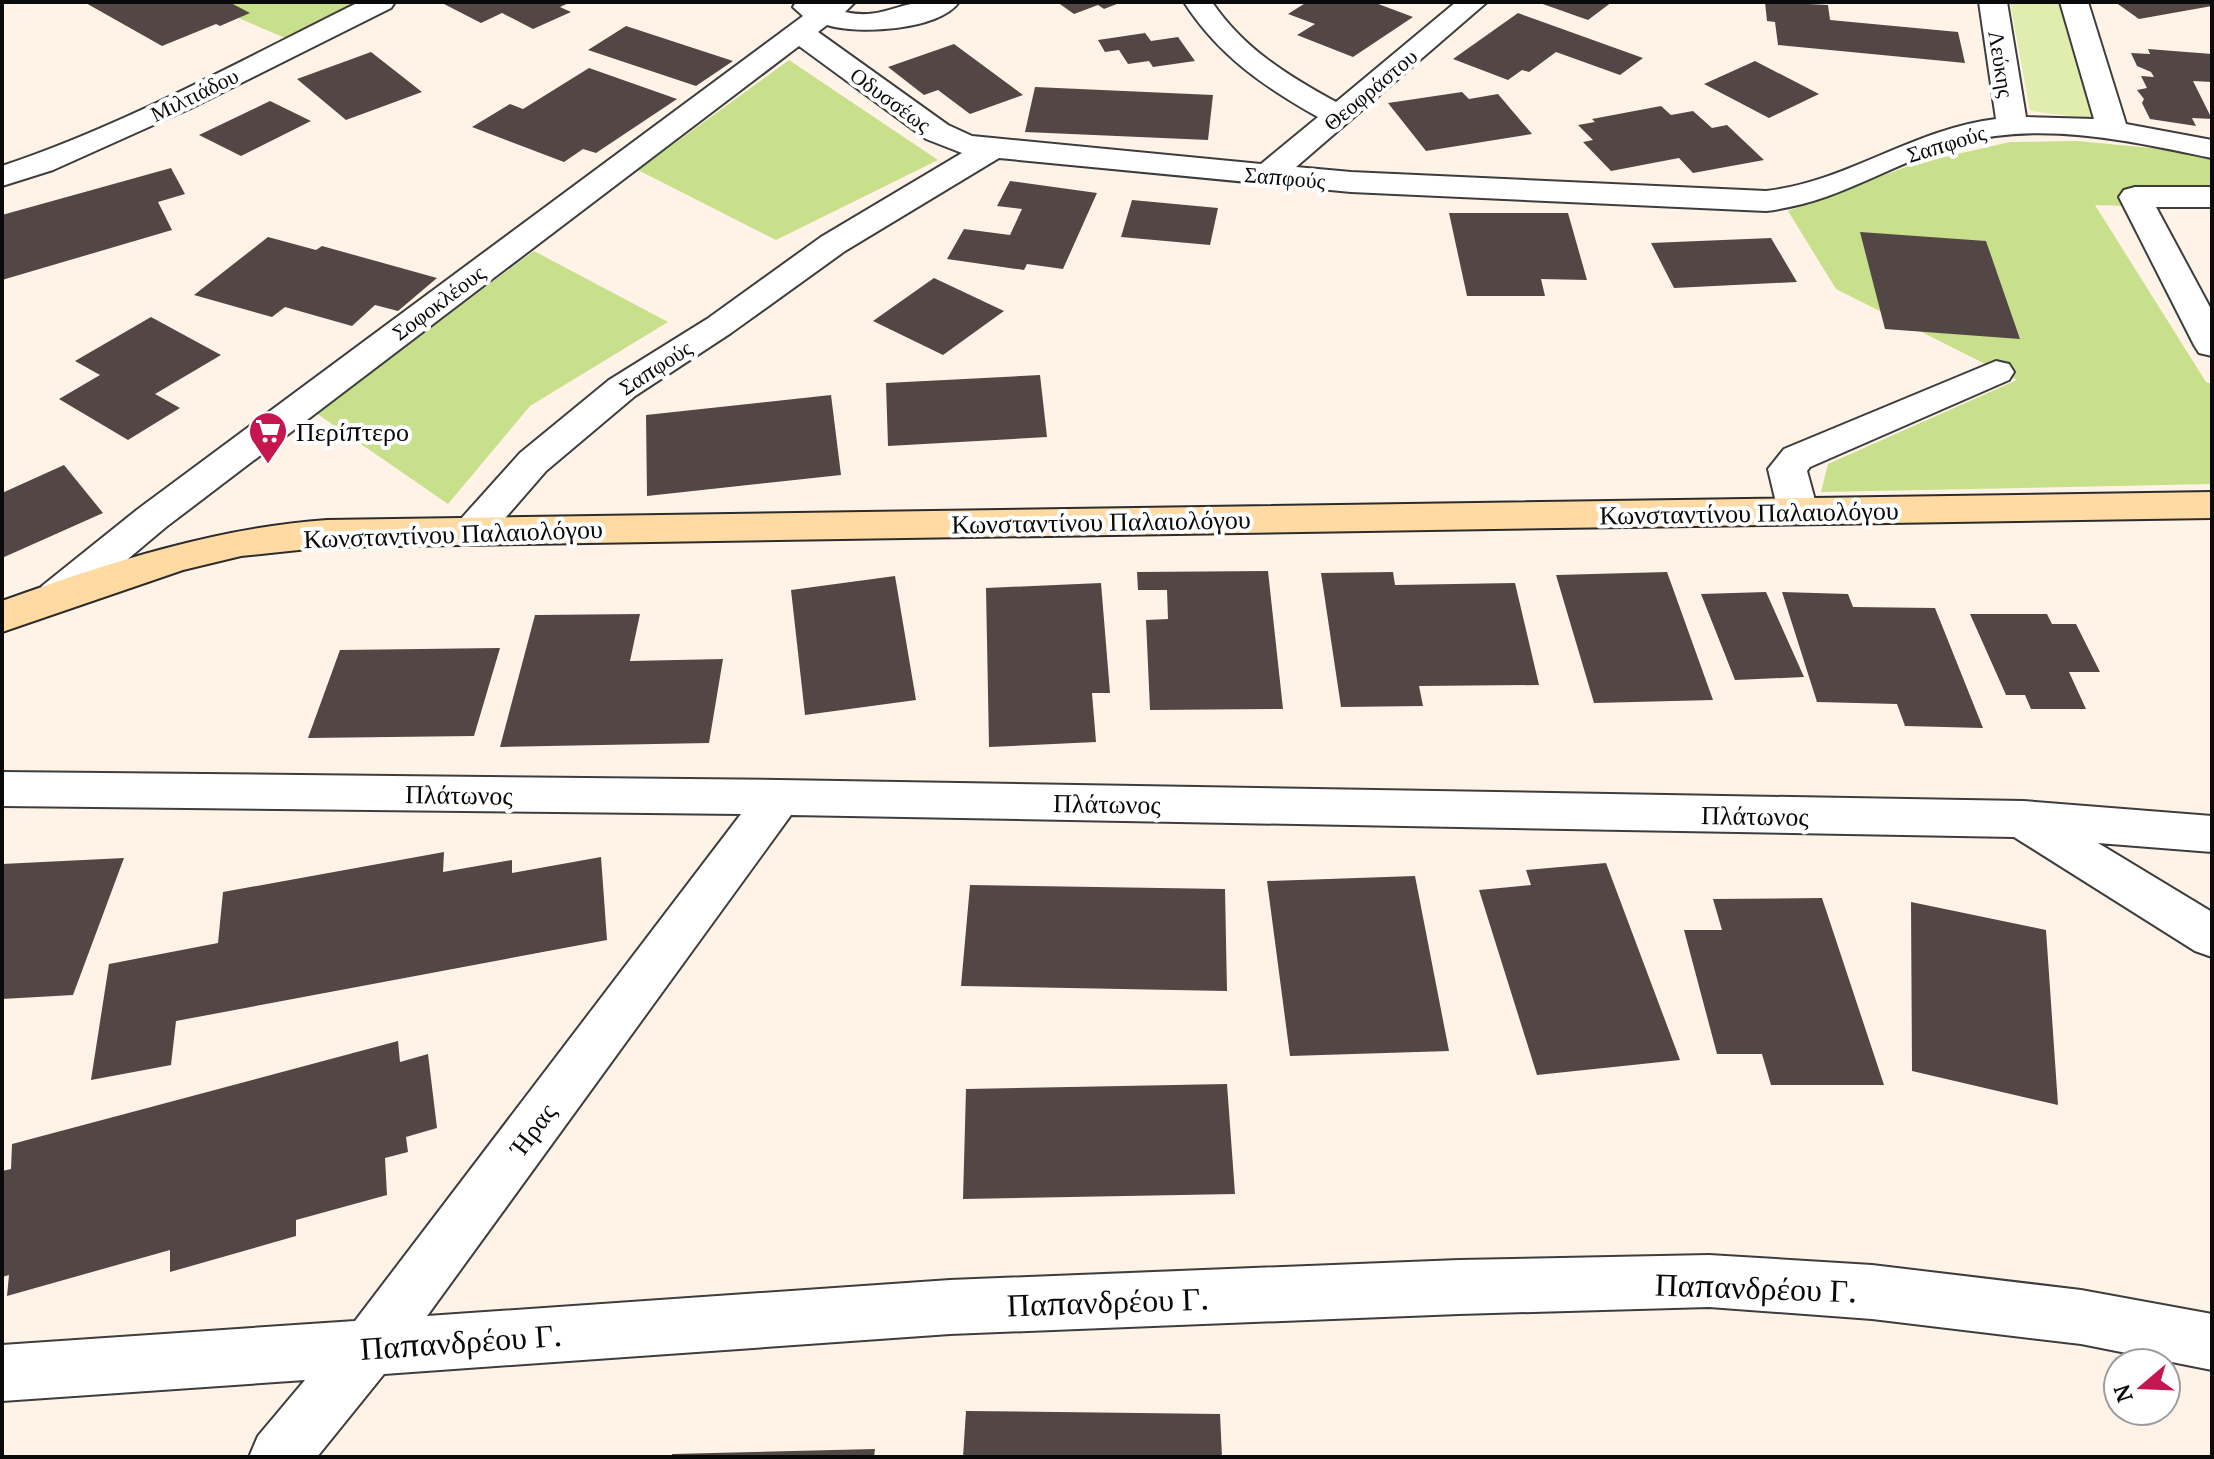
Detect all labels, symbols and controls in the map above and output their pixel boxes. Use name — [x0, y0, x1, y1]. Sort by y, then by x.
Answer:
street label: Λεύκης — [1982, 28, 2022, 100]
street label: Θεοφράστου — [1317, 41, 1423, 137]
street label: Μιλτιάδου — [145, 60, 243, 128]
street label: Οδυσσέως — [845, 60, 937, 138]
street label: Σαπφούς — [1903, 117, 1989, 169]
street label: Σαπφούς — [1243, 159, 1327, 195]
street label: Σοφοκλέους — [386, 257, 491, 346]
street label: Σαπφούς — [613, 333, 697, 401]
supermarket icon: Περίπτερο — [247, 410, 289, 465]
place label: Περίπτερο — [296, 414, 409, 448]
street label: Κωνσταντίνου Παλαιολόγου — [1599, 492, 1899, 532]
street label: Κωνσταντίνου Παλαιολόγου — [951, 501, 1251, 541]
street label: Κωνσταντίνου Παλαιολόγου — [303, 511, 603, 555]
street label: Πλάτωνος — [405, 776, 514, 812]
street label: Πλάτωνος — [1053, 785, 1162, 821]
street label: Πλάτωνος — [1701, 797, 1810, 833]
street label: Ήρας — [500, 1095, 563, 1163]
street label: Παπανδρέου Γ. — [1654, 1262, 1858, 1312]
street label: Παπανδρέου Γ. — [1006, 1276, 1210, 1326]
street label: Παπανδρέου Γ. — [359, 1313, 563, 1369]
north arrow — [2102, 1347, 2182, 1427]
text: N — [2106, 1381, 2139, 1406]

